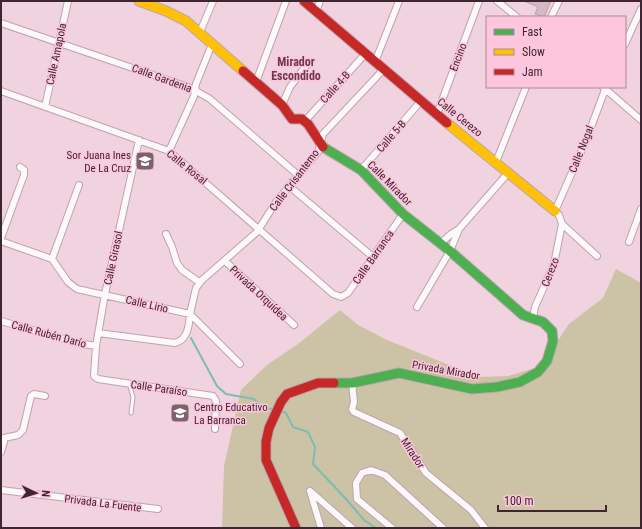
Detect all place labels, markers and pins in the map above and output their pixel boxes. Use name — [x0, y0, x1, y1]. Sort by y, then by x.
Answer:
place label: Sor Juana Ines De La Cruz — [67, 149, 131, 175]
school or university icon: Sor Juana Ines De La Cruz — [134, 150, 156, 172]
place label: Centro Educativo La Barranca — [194, 401, 268, 427]
school or university icon: Centro Educativo La Barranca — [169, 402, 191, 424]

